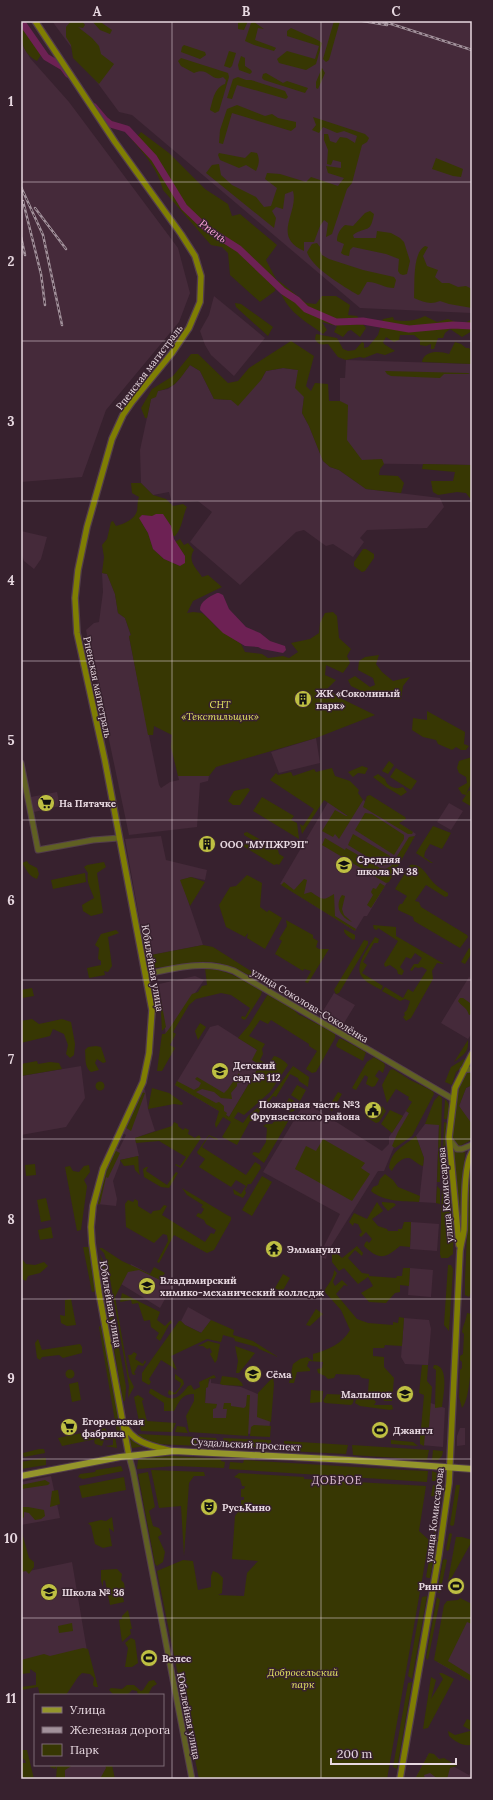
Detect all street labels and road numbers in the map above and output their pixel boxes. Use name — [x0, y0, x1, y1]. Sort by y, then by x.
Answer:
street label: Рпенская магистраль — [113, 322, 186, 412]
street label: Рпенская магистраль — [80, 635, 115, 739]
street label: Юбилейная улица — [138, 923, 167, 1013]
street label: улица Соколова-Соколёнка — [249, 965, 371, 1046]
street label: улица Комиссарова — [435, 1147, 456, 1243]
street label: Юбилейная улица — [96, 1259, 125, 1349]
street label: Суздальский проспект — [191, 1435, 301, 1454]
street label: улица Комиссарова — [422, 1467, 447, 1563]
street label: Юбилейная улица — [174, 1672, 203, 1761]

